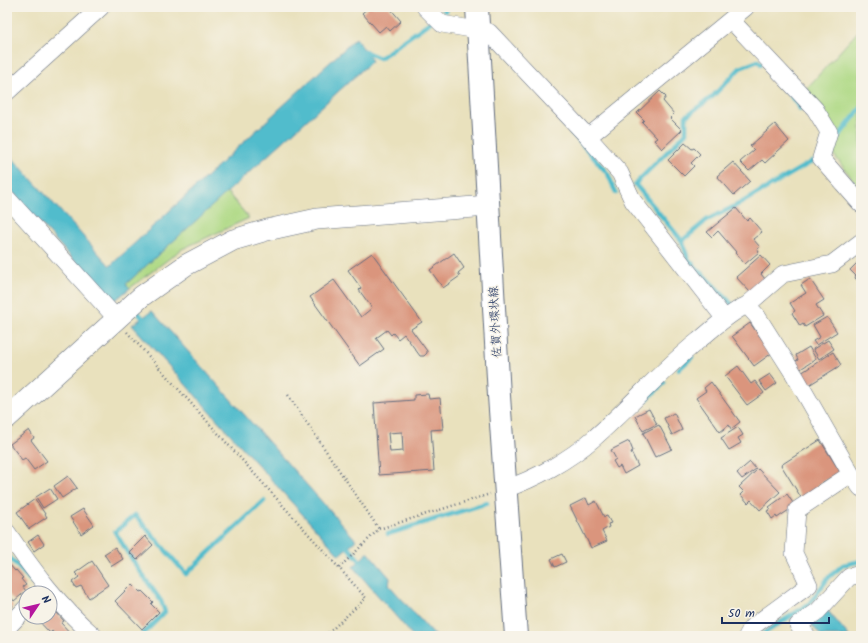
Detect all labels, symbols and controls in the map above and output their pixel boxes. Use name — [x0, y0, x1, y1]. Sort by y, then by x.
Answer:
street label: 佐賀外環状線 — [484, 286, 507, 358]
north arrow — [18, 585, 58, 625]
text: N — [36, 592, 55, 608]
scale bar — [722, 599, 829, 625]
text: 50 m — [728, 604, 755, 623]

